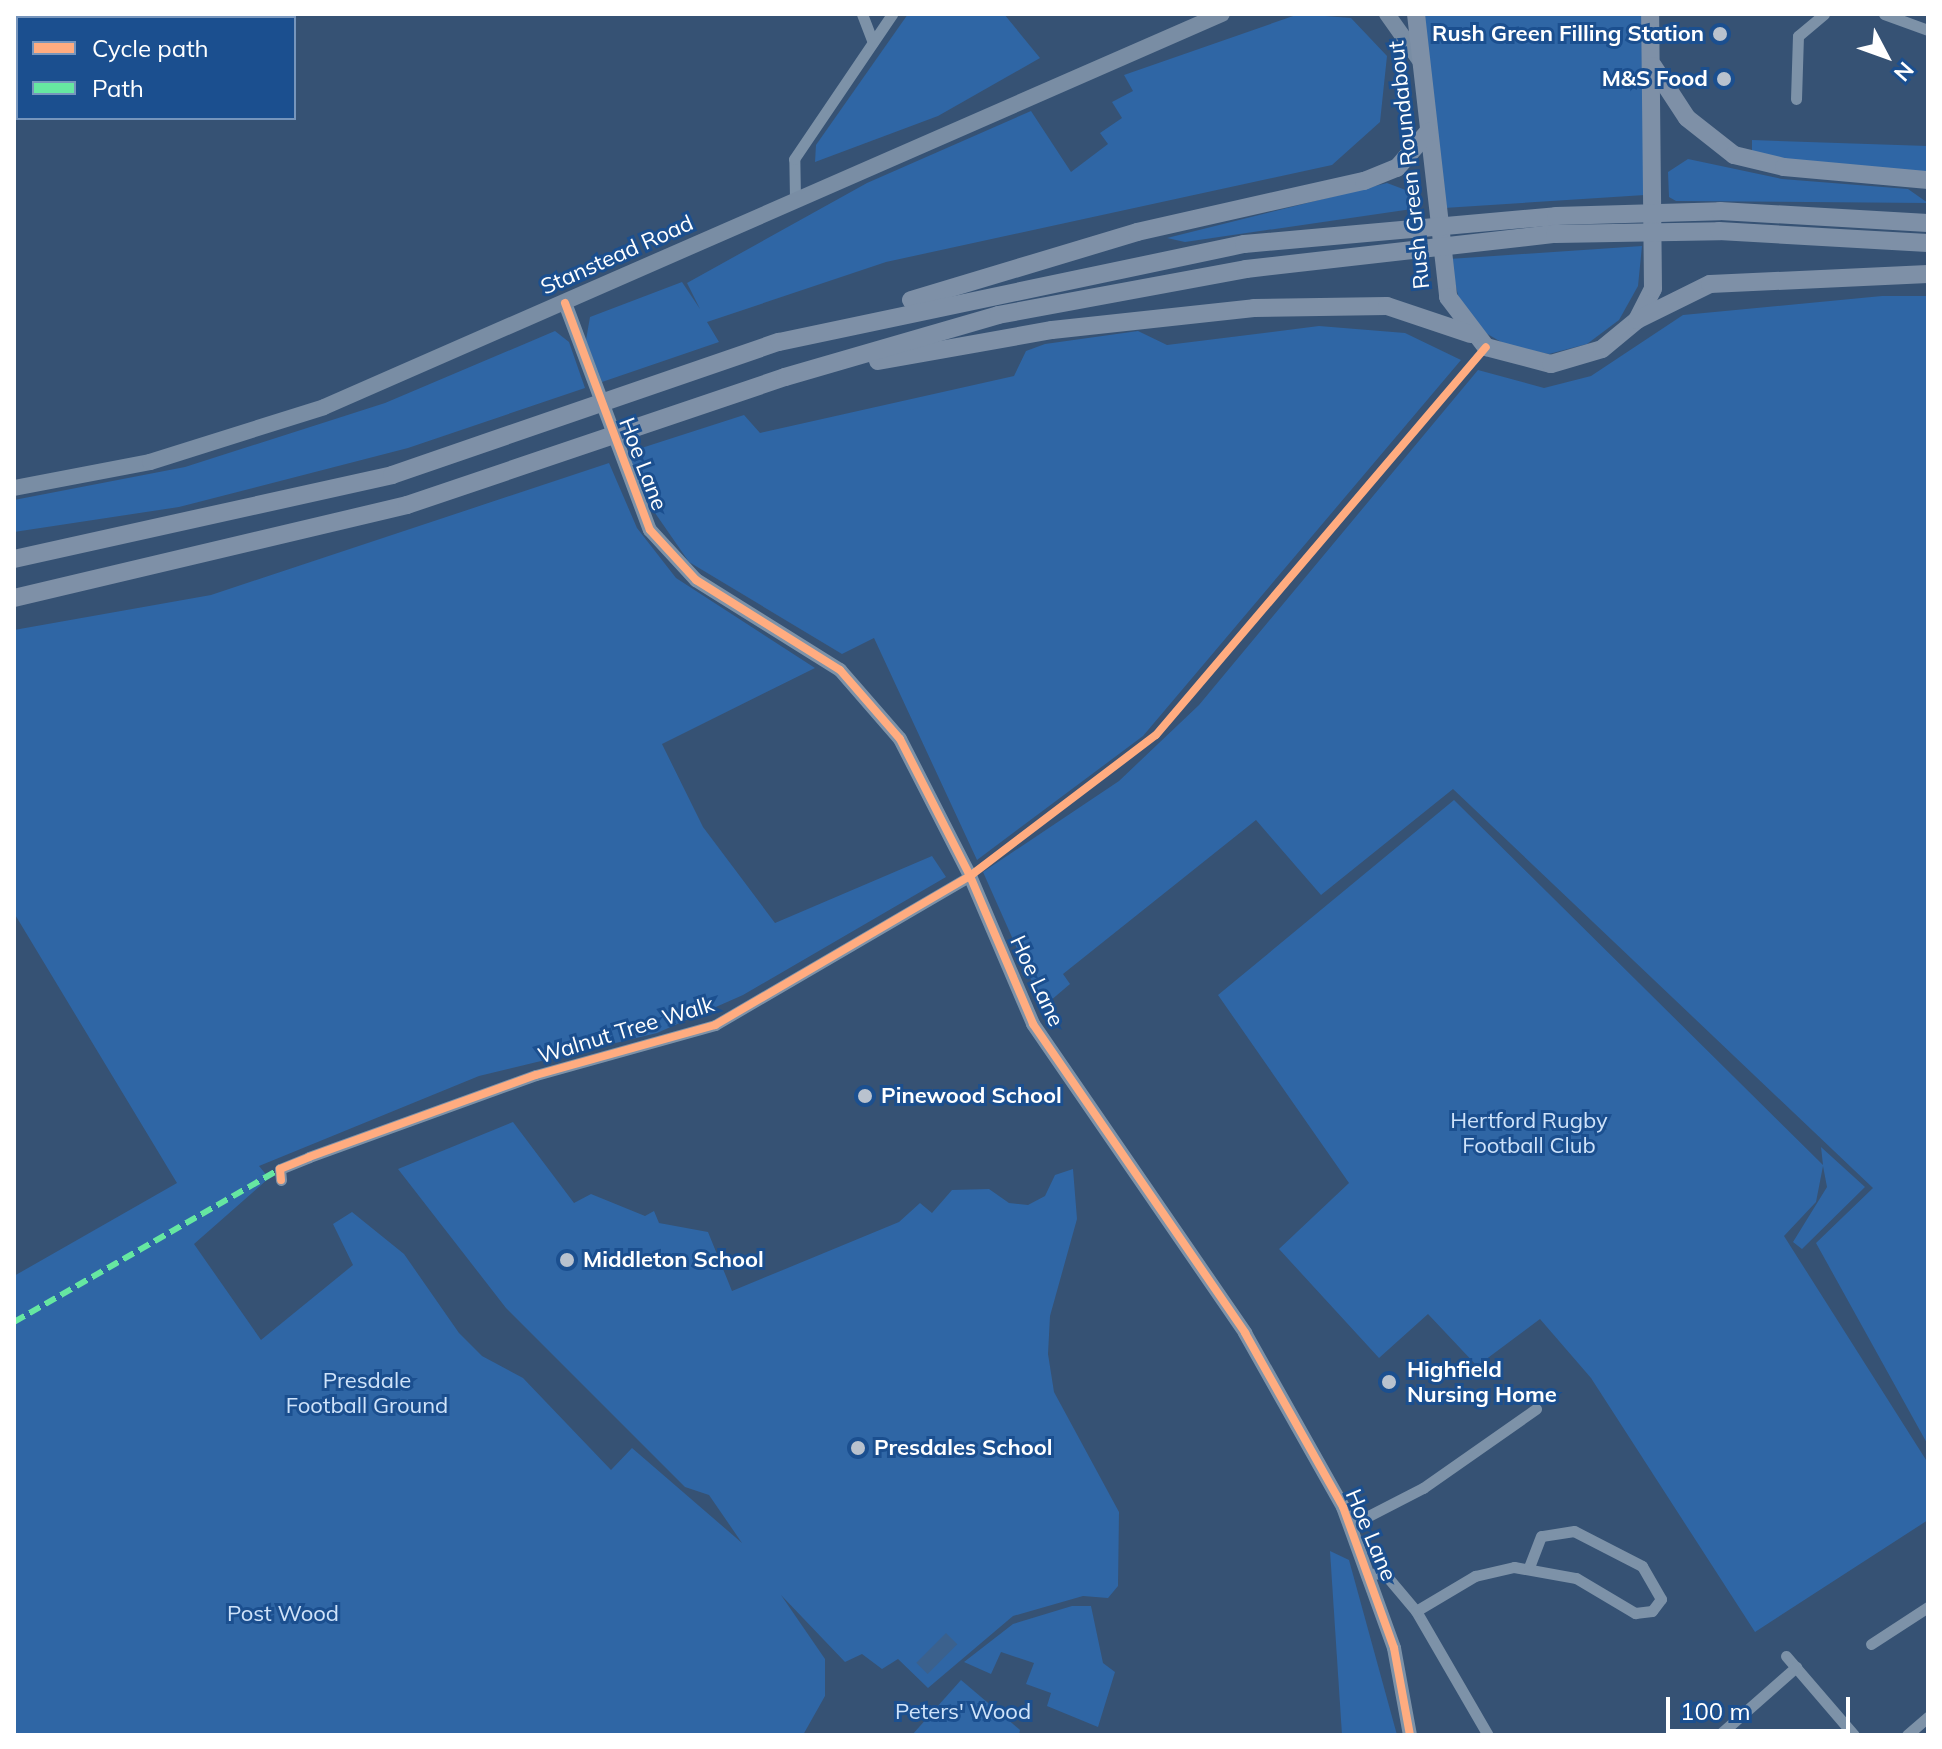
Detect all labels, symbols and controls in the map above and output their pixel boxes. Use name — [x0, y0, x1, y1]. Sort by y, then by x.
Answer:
legend — [16, 16, 296, 120]
north arrow — [1846, 16, 1926, 96]
place label: Rush Green Filling Station — [1432, 21, 1704, 47]
marker: Rush Green Filling Station — [1711, 25, 1729, 43]
text: Cycle path — [92, 33, 209, 63]
street label: Rush Green Roundabout — [1383, 39, 1435, 291]
text: N — [1888, 56, 1920, 87]
place label: M&S Food — [1602, 66, 1708, 92]
marker: M&S Food — [1715, 70, 1733, 88]
text: Path — [92, 73, 144, 103]
street label: Stanstead Road — [537, 210, 697, 300]
street label: Hoe Lane — [613, 414, 673, 514]
street label: Hoe Lane — [1005, 931, 1069, 1031]
street label: Walnut Tree Walk — [535, 991, 717, 1069]
place label: Pinewood School — [881, 1083, 1062, 1109]
marker: Pinewood School — [856, 1087, 874, 1105]
park label: Hertford Rugby Football Club — [1450, 1107, 1608, 1158]
place label: Middleton School — [583, 1247, 764, 1273]
marker: Middleton School — [558, 1251, 576, 1269]
place label: Highfield Nursing Home — [1407, 1356, 1557, 1408]
park label: Presdale Football Ground — [286, 1367, 448, 1418]
marker: Highfield Nursing Home — [1378, 1371, 1400, 1393]
place label: Presdales School — [874, 1435, 1052, 1461]
marker: Presdales School — [849, 1439, 867, 1457]
street label: Hoe Lane — [1340, 1485, 1402, 1585]
park label: Post Wood — [227, 1601, 339, 1627]
scale bar — [1670, 1681, 1854, 1731]
text: 100 m — [1680, 1696, 1751, 1726]
park label: Peters' Wood — [895, 1699, 1031, 1725]

